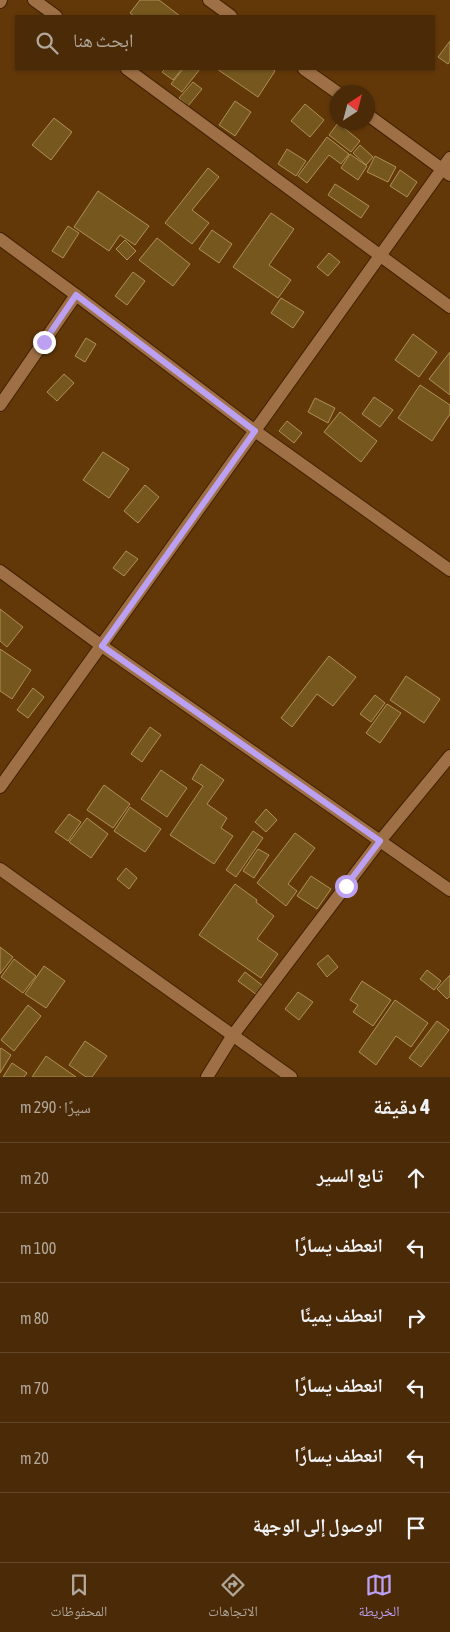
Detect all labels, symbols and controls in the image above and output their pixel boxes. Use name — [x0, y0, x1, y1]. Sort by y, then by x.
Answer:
search box — [15, 15, 435, 70]
icon: search — [33, 29, 61, 57]
text: ابحث هنا — [73, 29, 134, 51]
north arrow — [330, 85, 375, 130]
route end — [33, 331, 56, 354]
route start — [335, 875, 358, 898]
text: 4 دقيقة — [373, 1094, 430, 1118]
text: سيرًا · 290 m — [20, 1098, 91, 1116]
text: تابع السير — [317, 1164, 383, 1186]
icon: ahead — [402, 1164, 430, 1192]
text: 20 m — [20, 1169, 49, 1187]
text: انعطف يسارًا — [294, 1234, 383, 1256]
icon: left — [402, 1234, 430, 1262]
text: 100 m — [20, 1239, 56, 1257]
text: انعطف يمينًا — [300, 1304, 383, 1326]
icon: right — [402, 1304, 430, 1332]
text: 80 m — [20, 1309, 49, 1327]
text: انعطف يسارًا — [294, 1374, 383, 1396]
icon: left — [402, 1374, 430, 1402]
text: 70 m — [20, 1379, 49, 1397]
text: انعطف يسارًا — [294, 1444, 383, 1466]
icon: left — [402, 1444, 430, 1472]
text: 20 m — [20, 1449, 49, 1467]
text: الوصول إلى الوجهة — [253, 1514, 383, 1536]
icon: arrive — [402, 1514, 430, 1542]
tab: المحفوظات — [50, 1571, 107, 1625]
tab: الاتجاهات — [208, 1571, 258, 1625]
tab: الخريطة — [358, 1571, 400, 1625]

